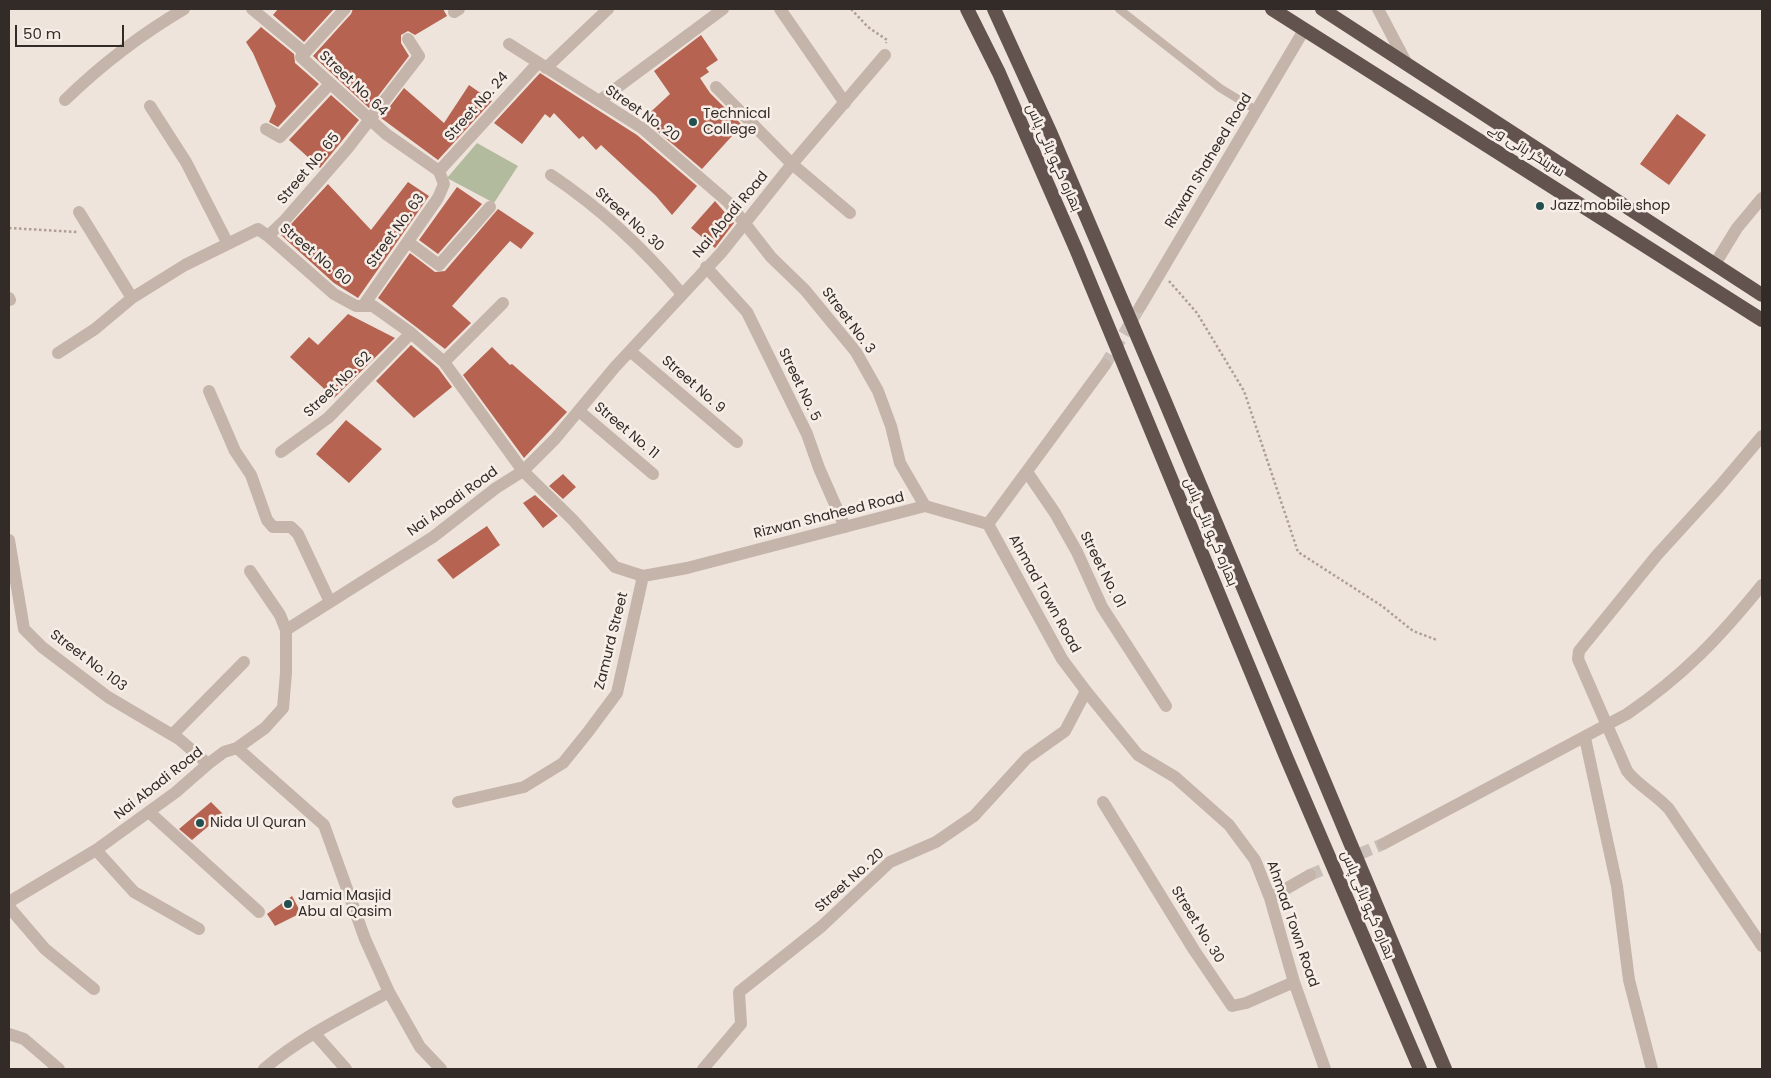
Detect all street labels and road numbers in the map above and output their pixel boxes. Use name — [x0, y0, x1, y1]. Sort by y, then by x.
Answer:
street label: Street No. 64 — [315, 48, 391, 120]
street label: Street No. 24 — [442, 69, 512, 145]
street label: Street No. 20 — [602, 82, 682, 146]
street label: Rizwan Shaheed Road — [1162, 90, 1256, 232]
street label: بھارہ کہو بائی پاس — [1022, 102, 1084, 214]
street label: سرینگر ہائی وے — [1485, 121, 1567, 181]
street label: Street No. 65 — [274, 130, 344, 208]
street label: Nai Abadi Road — [690, 168, 772, 262]
street label: Street No. 30 — [591, 185, 667, 255]
street label: Street No. 63 — [364, 191, 428, 271]
street label: Street No. 60 — [276, 220, 354, 290]
street label: Street No. 3 — [818, 285, 878, 357]
street label: Street No. 5 — [774, 346, 824, 424]
street label: Street No. 62 — [301, 349, 375, 421]
street label: Street No. 9 — [658, 353, 728, 417]
street label: Street No. 11 — [590, 399, 662, 463]
street label: Nai Abadi Road — [404, 463, 502, 541]
street label: بھارہ کہو بائی پاس — [1180, 475, 1240, 589]
street label: Rizwan Shaheed Road — [752, 489, 906, 543]
street label: Street No. 01 — [1076, 529, 1128, 611]
street label: Ahmad Town Road — [1005, 532, 1083, 656]
street label: Zamurd Street — [592, 591, 632, 691]
street label: Street No. 103 — [46, 627, 130, 695]
street label: Nai Abadi Road — [111, 744, 207, 824]
street label: Street No. 20 — [812, 846, 888, 916]
street label: بھارہ کہو بائی پاس — [1337, 848, 1397, 962]
street label: Ahmad Town Road — [1262, 859, 1322, 989]
street label: Street No. 30 — [1167, 884, 1227, 966]

